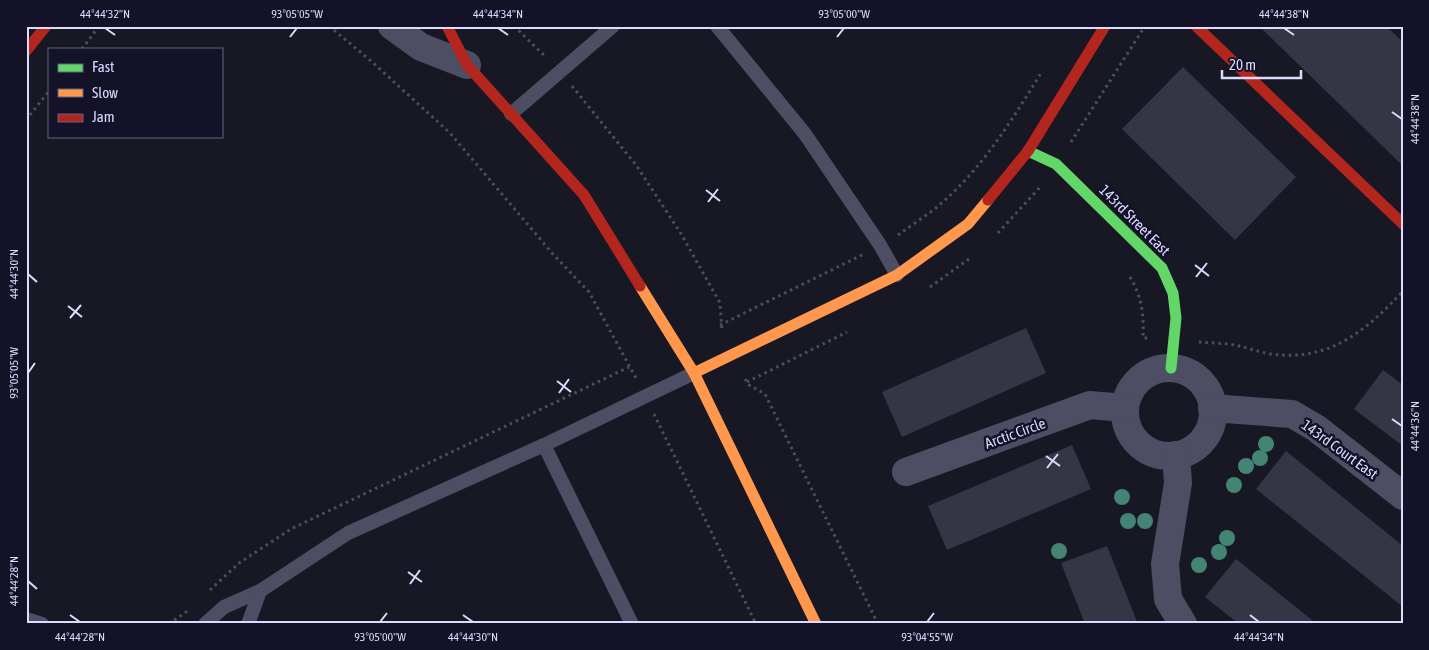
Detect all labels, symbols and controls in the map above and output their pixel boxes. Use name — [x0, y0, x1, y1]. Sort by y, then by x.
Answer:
text: 44°44'32"N — [80, 7, 130, 21]
text: 93°05'05"W — [271, 7, 323, 21]
text: 44°44'34"N — [473, 7, 523, 21]
text: 93°05'00"W — [818, 7, 870, 21]
text: 44°44'38"N — [1259, 7, 1309, 21]
legend — [48, 48, 222, 138]
scale bar — [1222, 48, 1300, 80]
text: 20 m — [1229, 56, 1256, 73]
text: Fast — [92, 58, 114, 75]
text: Slow — [92, 84, 118, 101]
text: 44°44'38"N — [1408, 94, 1422, 144]
text: Jam — [92, 108, 115, 125]
street label: 143rd Street East — [1096, 181, 1174, 259]
text: 44°44'30"N — [7, 249, 21, 299]
text: 93°05'05"W — [7, 347, 21, 399]
text: 44°44'36"N — [1408, 401, 1422, 451]
street label: Arctic Circle — [982, 414, 1048, 452]
street label: 143rd Court East — [1299, 416, 1381, 482]
text: 44°44'28"N — [7, 556, 21, 606]
text: 44°44'28"N — [55, 630, 105, 644]
text: 93°05'00"W — [354, 630, 406, 644]
text: 44°44'30"N — [448, 630, 498, 644]
text: 93°04'55"W — [901, 630, 953, 644]
text: 44°44'34"N — [1234, 630, 1284, 644]

